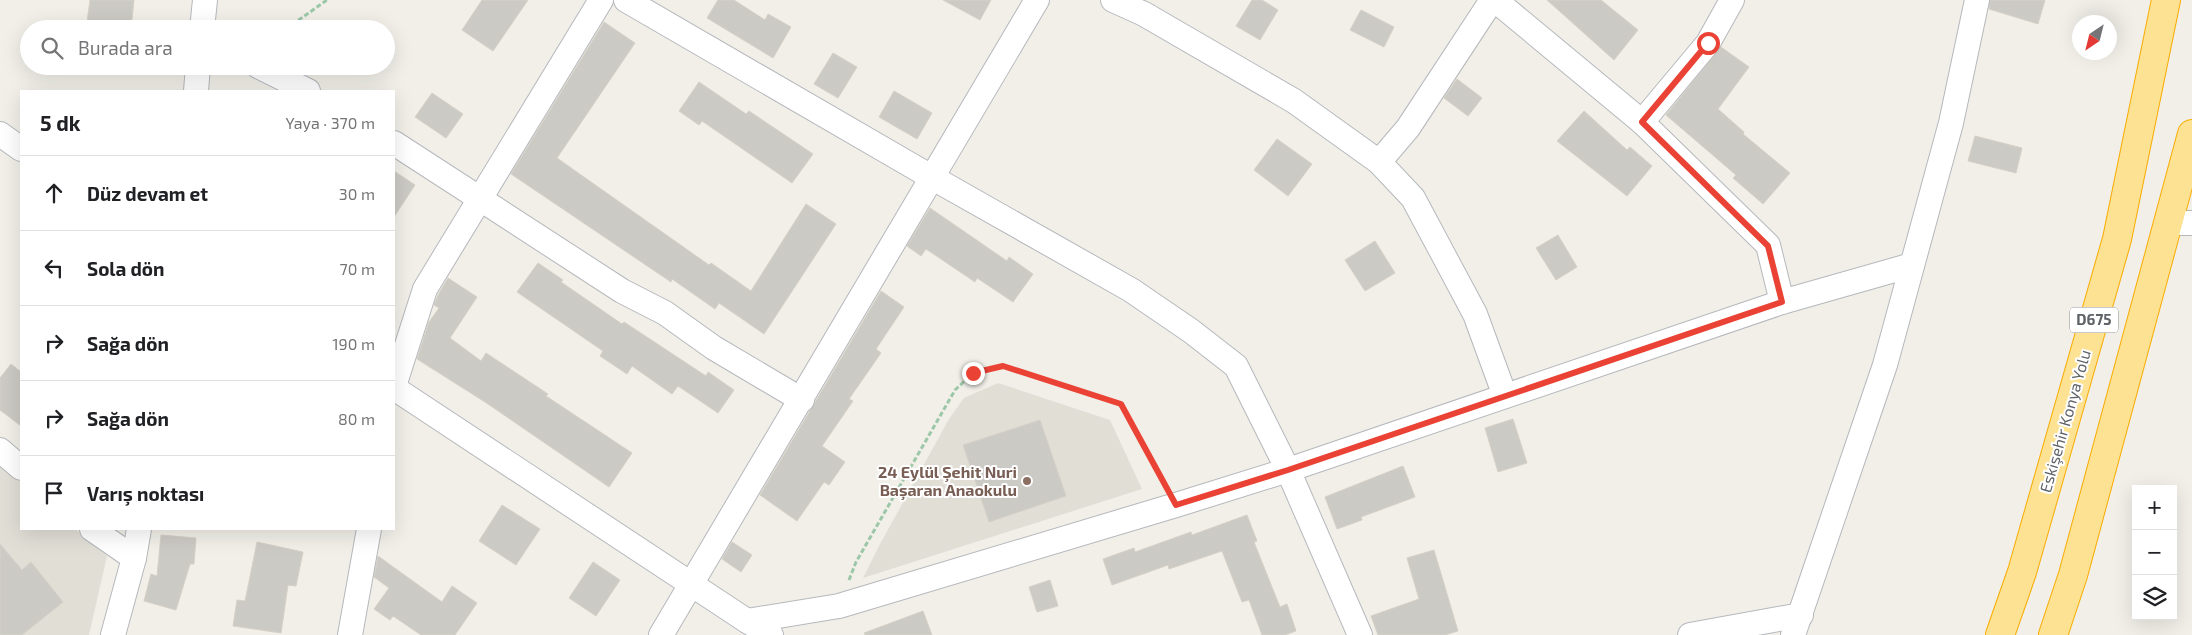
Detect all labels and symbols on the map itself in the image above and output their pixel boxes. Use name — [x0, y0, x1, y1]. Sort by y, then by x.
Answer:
north arrow — [2072, 15, 2117, 60]
route start — [1697, 32, 1720, 55]
road number: D675 — [2070, 308, 2118, 332]
street label: Eskişehir Konya Yolu — [2035, 347, 2095, 495]
route end — [962, 362, 985, 385]
place label: 24 Eylül Şehit Nuri Başaran Anaokulu — [878, 462, 1017, 501]
marker: 24 Eylül Şehit Nuri Başaran Anaokulu — [1021, 475, 1033, 487]

